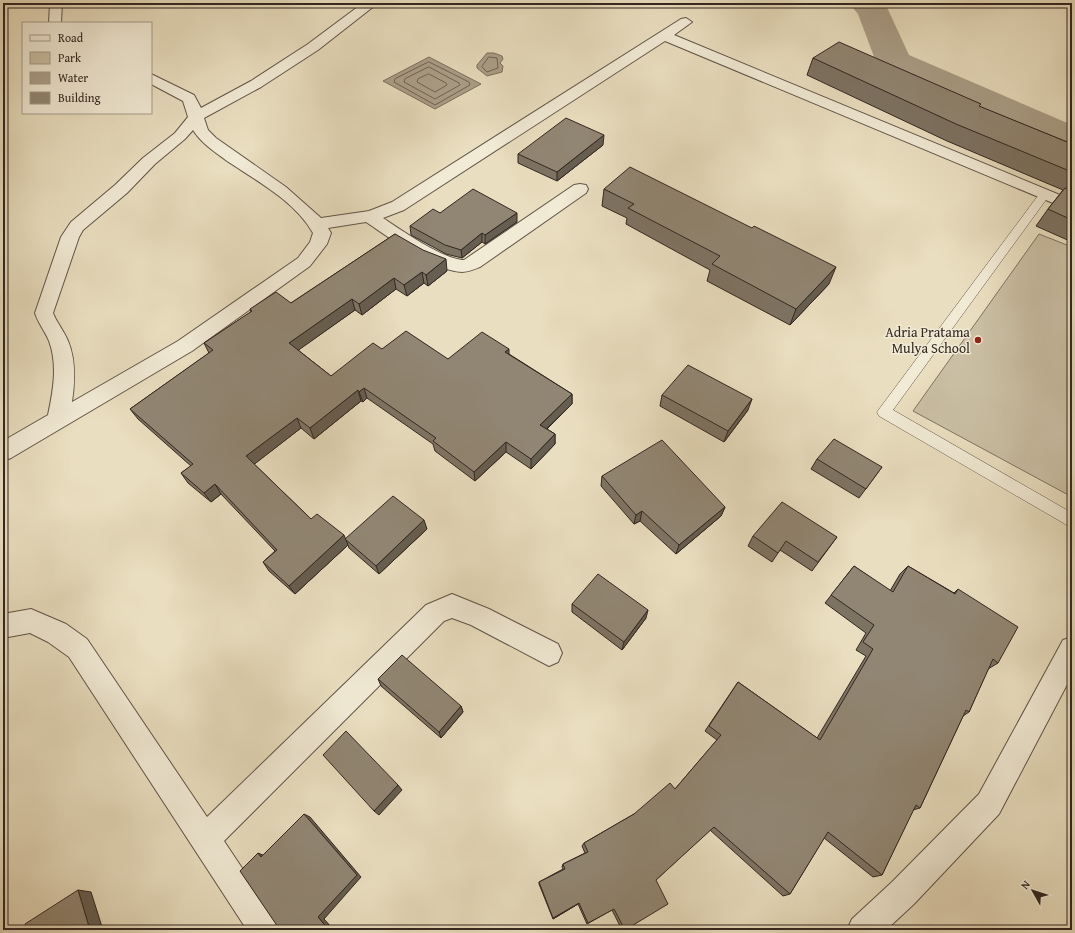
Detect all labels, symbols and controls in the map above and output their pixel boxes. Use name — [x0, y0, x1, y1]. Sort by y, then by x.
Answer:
legend — [22, 22, 152, 114]
text: Road — [58, 29, 84, 46]
text: Park — [58, 49, 82, 66]
text: Water — [58, 69, 88, 86]
text: Building — [58, 89, 101, 106]
place label: Adria Pratama Mulya School — [885, 322, 970, 358]
marker: Adria Pratama Mulya School — [973, 335, 983, 345]
north arrow — [1013, 871, 1053, 911]
text: N — [1017, 876, 1034, 893]

